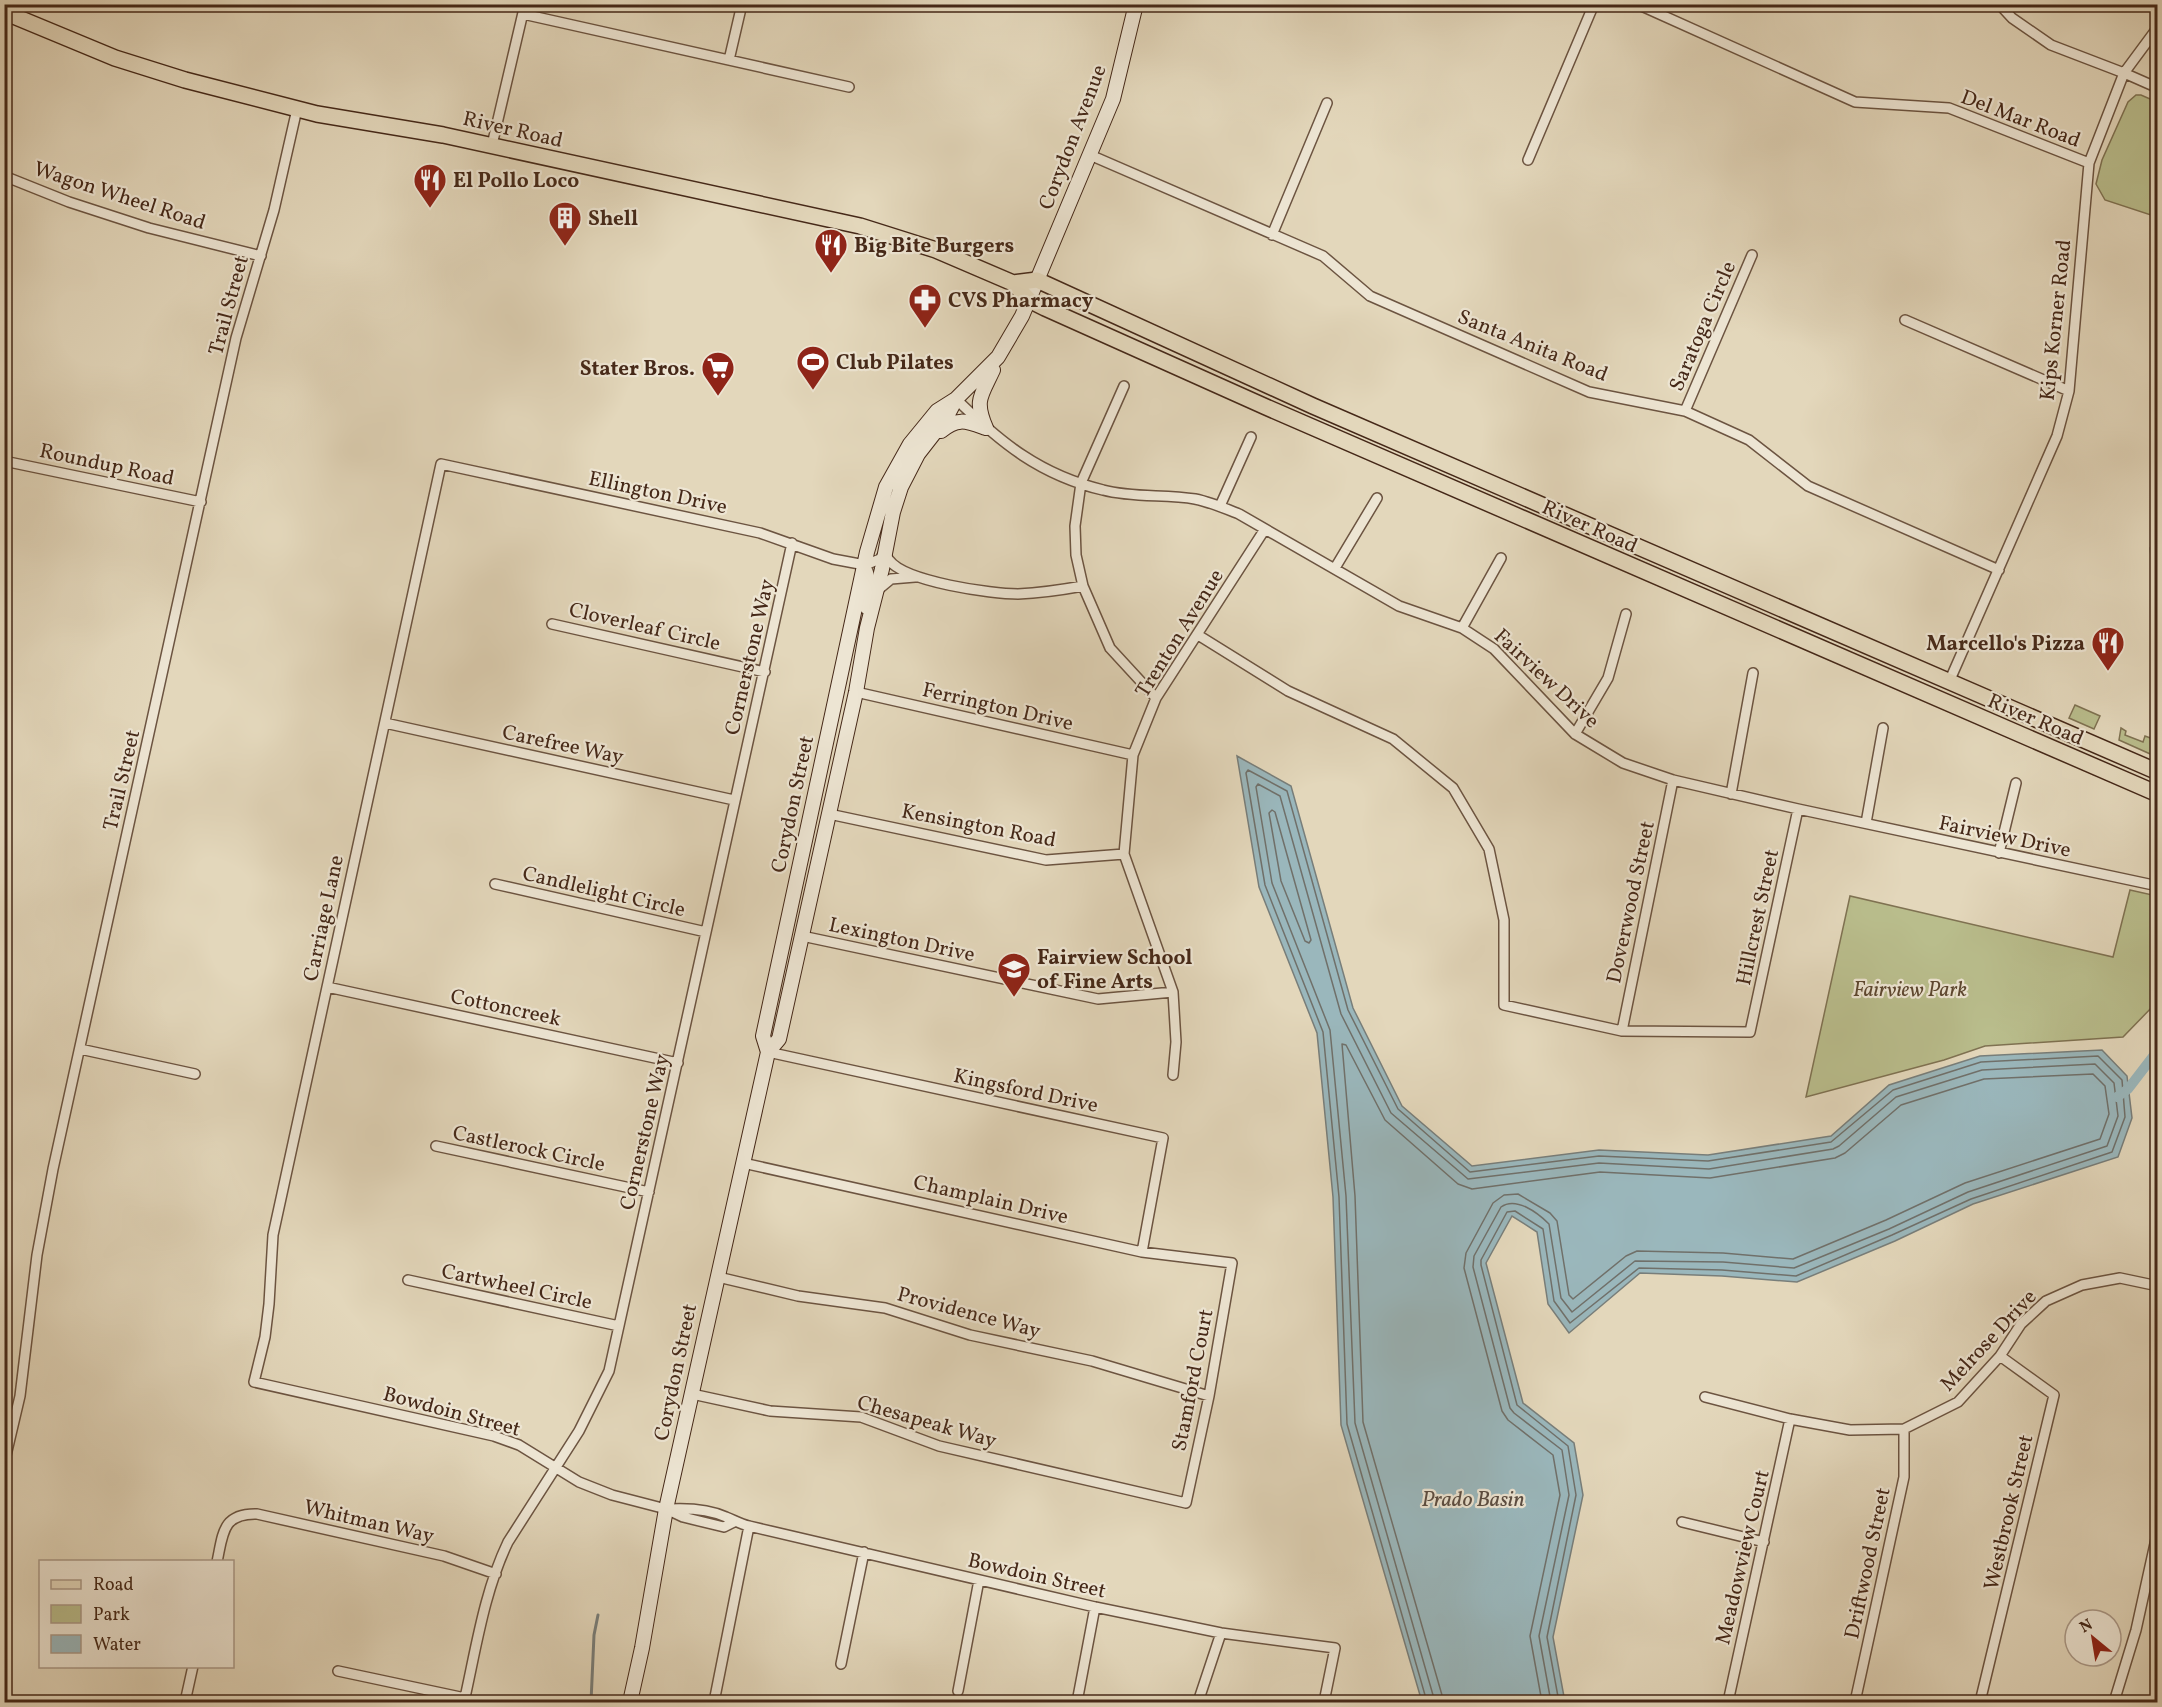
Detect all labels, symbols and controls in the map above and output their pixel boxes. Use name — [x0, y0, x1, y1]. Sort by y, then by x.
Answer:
street label: Corydon Avenue — [1032, 61, 1114, 214]
street label: Del Mar Road — [1956, 83, 2085, 156]
street label: River Road — [460, 105, 566, 156]
street label: Wagon Wheel Road — [30, 155, 209, 238]
restaurant icon: El Pollo Loco — [412, 162, 448, 209]
place label: El Pollo Loco — [453, 167, 579, 196]
building icon: Shell — [547, 200, 583, 247]
place label: Shell — [588, 205, 638, 234]
restaurant icon: Big Bite Burgers — [813, 227, 849, 274]
place label: Big Bite Burgers — [854, 232, 1014, 261]
street label: Kips Korner Road — [2034, 238, 2079, 402]
street label: Trail Street — [202, 252, 257, 359]
street label: Saratoga Circle — [1663, 257, 1744, 396]
pharmacy icon: CVS Pharmacy — [907, 282, 943, 329]
place label: CVS Pharmacy — [948, 287, 1094, 316]
street label: Santa Anita Road — [1453, 303, 1612, 390]
sports icon: Club Pilates — [795, 344, 831, 391]
place label: Club Pilates — [836, 349, 954, 378]
supermarket icon: Stater Bros. — [700, 350, 736, 397]
place label: Stater Bros. — [580, 355, 695, 384]
street label: Roundup Road — [37, 437, 177, 494]
street label: Ellington Drive — [586, 465, 730, 522]
street label: River Road — [1537, 493, 1642, 561]
street label: Trenton Avenue — [1129, 564, 1231, 704]
street label: Cornerstone Way — [718, 576, 783, 738]
street label: Cloverleaf Circle — [566, 596, 723, 659]
street label: Fairview Drive — [1487, 623, 1605, 736]
restaurant icon: Marcello's Pizza — [2090, 625, 2126, 672]
place label: Marcello's Pizza — [1926, 630, 2085, 659]
street label: Ferrington Drive — [919, 676, 1076, 739]
street label: River Road — [1983, 687, 2088, 754]
street label: Carefree Way — [499, 718, 627, 773]
street label: Trail Street — [97, 727, 148, 834]
street label: Corydon Street — [765, 733, 822, 876]
street label: Kensington Road — [899, 797, 1059, 856]
street label: Fairview Drive — [1936, 809, 2074, 866]
street label: Doverwood Street — [1600, 818, 1663, 986]
street label: Hillcrest Street — [1730, 847, 1787, 988]
street label: Carriage Lane — [297, 853, 352, 984]
street label: Candlelight Circle — [519, 860, 688, 925]
street label: Lexington Drive — [826, 911, 977, 970]
place label: Fairview School of Fine Arts — [1037, 944, 1192, 997]
school or university icon: Fairview School of Fine Arts — [996, 951, 1032, 998]
park label: Fairview Park — [1853, 976, 1967, 1005]
street label: Cottoncreek — [448, 983, 564, 1034]
street label: Cornerstone Way — [613, 1051, 678, 1213]
street label: Kingsford Drive — [951, 1062, 1101, 1121]
street label: Castlerock Circle — [450, 1119, 608, 1180]
street label: Champlain Drive — [910, 1169, 1071, 1232]
street label: Cartwheel Circle — [439, 1257, 595, 1318]
street label: Providence Way — [894, 1280, 1044, 1347]
street label: Melrose Drive — [1934, 1284, 2044, 1398]
street label: Corydon Street — [648, 1301, 705, 1444]
street label: Stamford Court — [1165, 1307, 1221, 1454]
street label: Bowdoin Street — [380, 1380, 524, 1445]
street label: Chesapeak Way — [853, 1389, 1000, 1456]
street label: Westbrook Street — [1977, 1432, 2041, 1593]
street label: Meadowview Court — [1709, 1467, 1778, 1648]
water label: Prado Basin — [1421, 1485, 1525, 1516]
street label: Driftwood Street — [1838, 1485, 1899, 1642]
street label: Whitman Way — [301, 1493, 437, 1552]
street label: Bowdoin Street — [965, 1546, 1109, 1606]
legend — [39, 1560, 234, 1668]
text: Road — [93, 1573, 134, 1598]
text: Park — [93, 1603, 130, 1628]
north arrow — [2063, 1608, 2123, 1668]
text: N — [2076, 1614, 2097, 1639]
text: Water — [93, 1633, 141, 1658]

